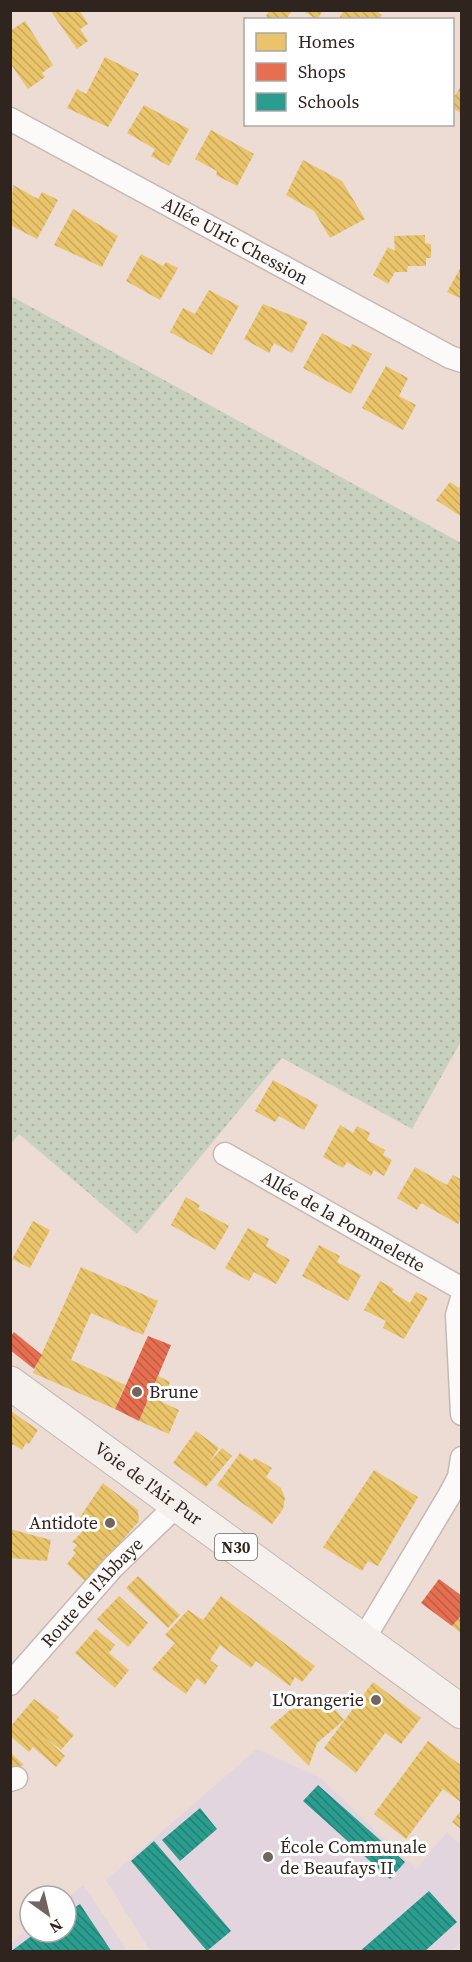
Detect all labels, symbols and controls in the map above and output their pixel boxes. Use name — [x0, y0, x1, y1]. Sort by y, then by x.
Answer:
legend — [244, 18, 454, 126]
text: Homes — [298, 29, 355, 54]
text: Shops — [298, 59, 346, 84]
text: Schools — [298, 89, 360, 114]
street label: Allée Ulric Chession — [158, 191, 313, 290]
street label: Allée de la Pommelette — [257, 1164, 430, 1277]
place label: Brune — [149, 1379, 199, 1404]
marker: Brune — [130, 1385, 144, 1399]
street label: Voie de l'Air Pur — [90, 1436, 208, 1531]
place label: Antidote — [29, 1510, 98, 1535]
marker: Antidote — [103, 1516, 117, 1530]
street label: Route de l'Abbaye — [35, 1531, 148, 1653]
road number: N30 — [215, 1534, 257, 1560]
place label: L'Orangerie — [272, 1687, 364, 1712]
marker: L'Orangerie — [369, 1693, 383, 1707]
place label: École Communale de Beaufays II — [280, 1834, 427, 1880]
marker: École Communale de Beaufays II — [261, 1850, 275, 1864]
north arrow — [18, 1884, 78, 1944]
text: N — [45, 1914, 67, 1939]

